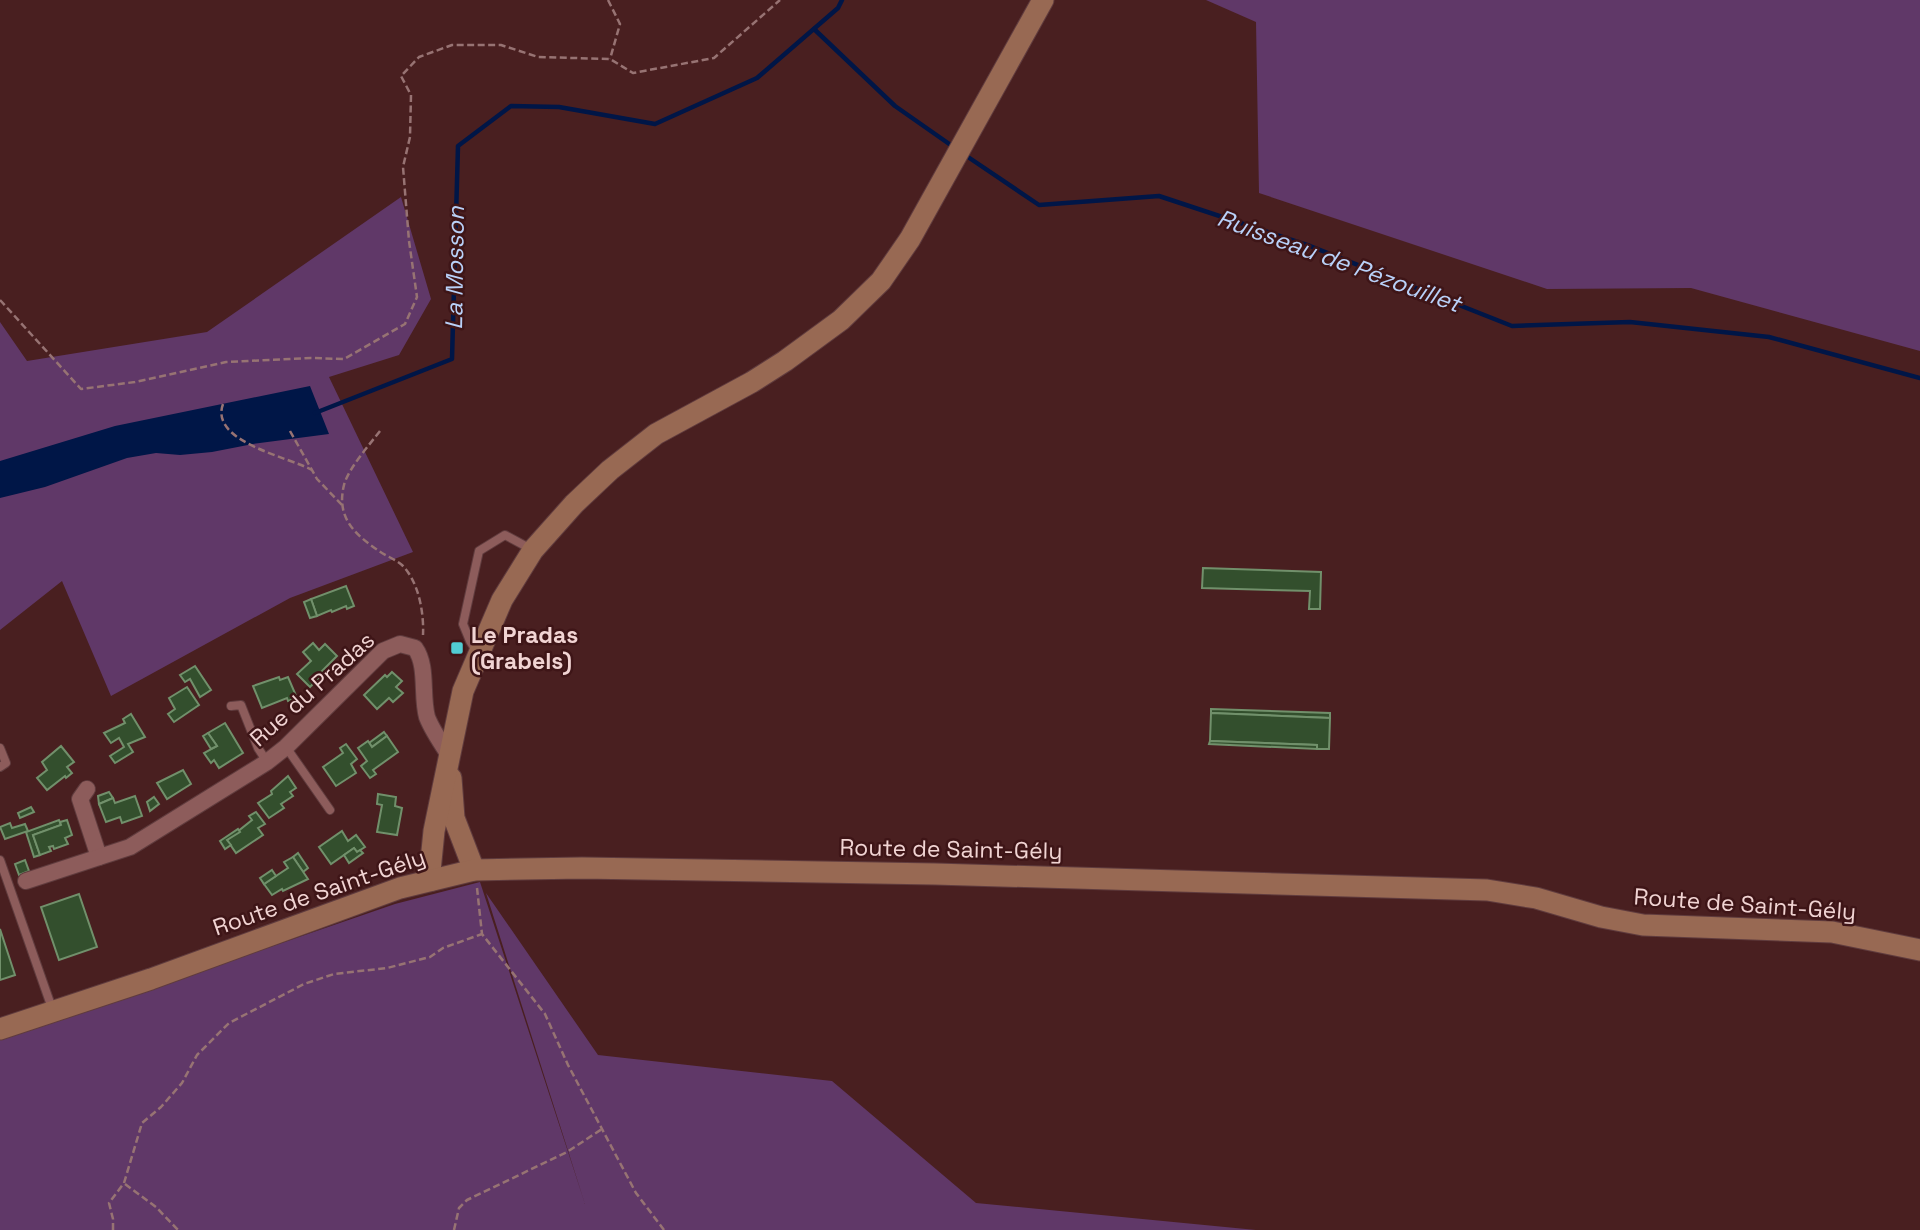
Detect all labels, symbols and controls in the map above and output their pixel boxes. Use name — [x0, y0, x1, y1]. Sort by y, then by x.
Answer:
water label: Ruisseau de Pézouillet — [1213, 202, 1467, 320]
water label: La Mosson — [438, 205, 471, 330]
place label: Le Pradas (Grabels) — [471, 620, 578, 676]
street label: Rue du Pradas — [243, 625, 381, 753]
marker: Le Pradas (Grabels) — [449, 640, 465, 656]
street label: Route de Saint-Gély — [839, 832, 1063, 866]
street label: Route de Saint-Gély — [209, 842, 429, 942]
street label: Route de Saint-Gély — [1633, 881, 1857, 927]

